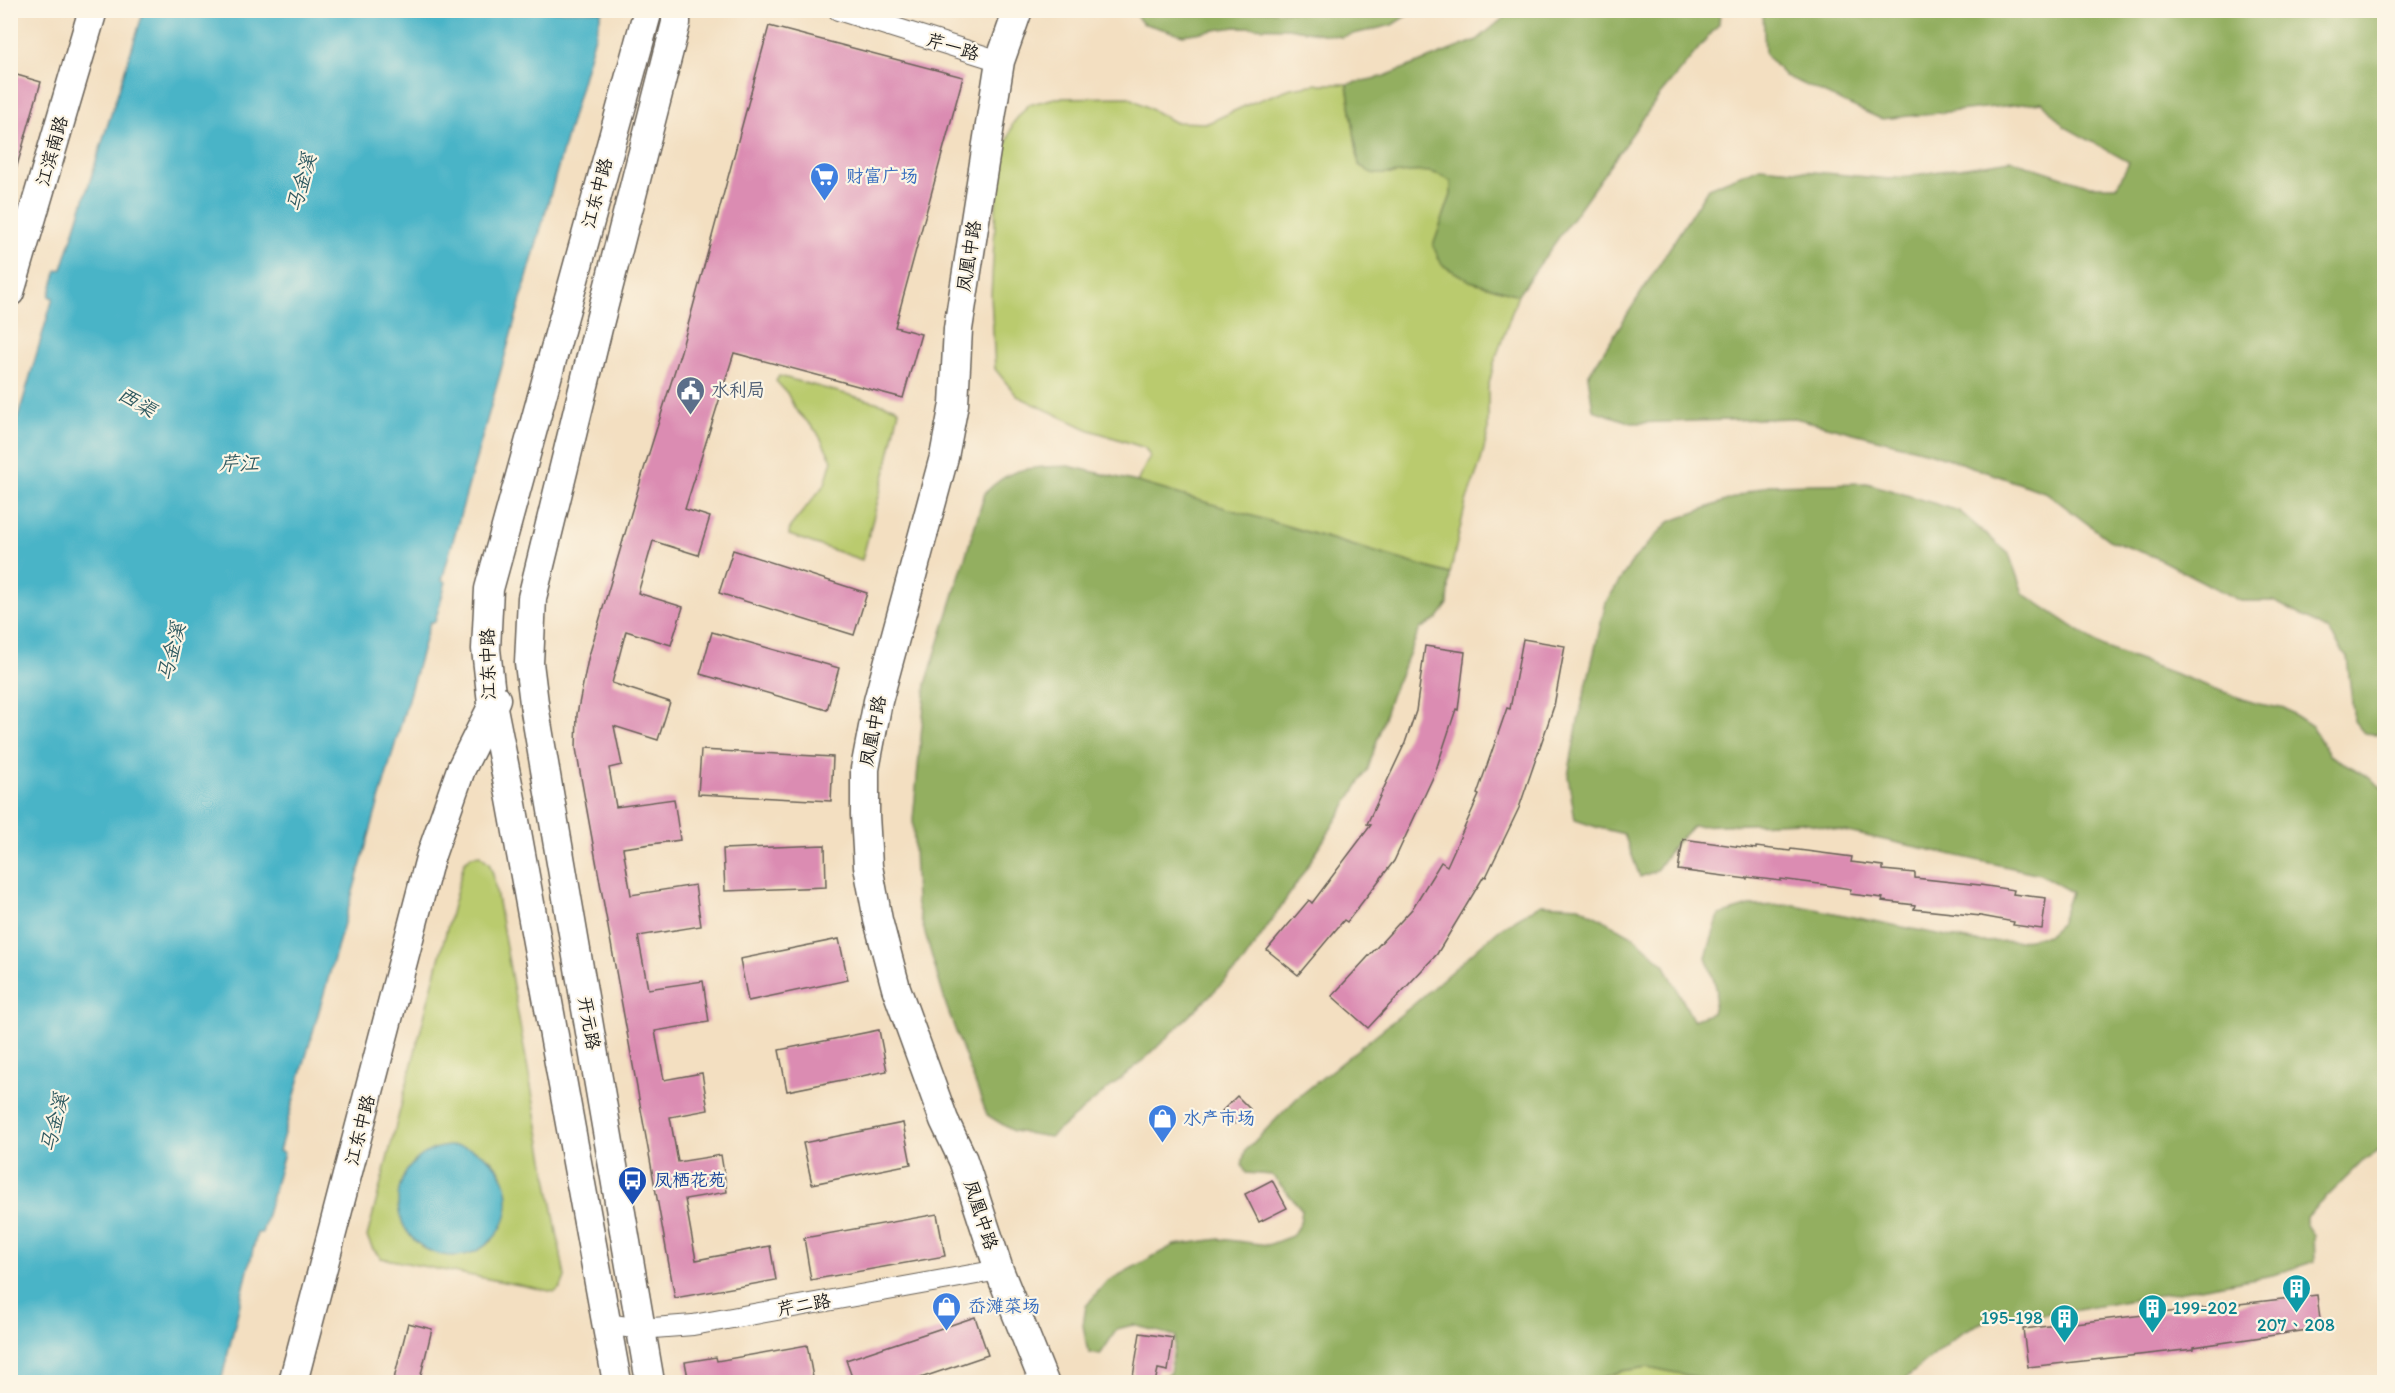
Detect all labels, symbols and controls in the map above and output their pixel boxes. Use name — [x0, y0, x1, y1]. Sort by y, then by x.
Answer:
street label: 芹一路 — [924, 29, 982, 65]
street label: 江滨南路 — [32, 113, 72, 189]
water label: 马金溪 — [281, 150, 321, 215]
street label: 江东中路 — [577, 155, 617, 231]
supermarket icon: 财富广场 — [809, 160, 841, 202]
place label: 财富广场 — [846, 165, 918, 187]
street label: 凤凰中路 — [953, 219, 985, 293]
public building icon: 水利局 — [674, 374, 706, 416]
place label: 水利局 — [711, 379, 765, 401]
water label: 西渠 — [114, 381, 162, 424]
water label: 芹江 — [219, 451, 260, 475]
water label: 马金溪 — [152, 619, 190, 684]
street label: 江东中路 — [476, 628, 500, 700]
street label: 凤凰中路 — [855, 694, 891, 768]
street label: 开元路 — [573, 995, 605, 1051]
water label: 马金溪 — [35, 1090, 73, 1155]
street label: 江东中路 — [341, 1092, 379, 1168]
shop icon: 水产市场 — [1146, 1102, 1178, 1144]
place label: 水产市场 — [1183, 1107, 1255, 1129]
bus stop icon: 凤栖花苑 — [617, 1164, 649, 1206]
place label: 凤栖花苑 — [654, 1169, 726, 1191]
street label: 凤凰中路 — [959, 1177, 1003, 1253]
building icon: 207、208 — [2280, 1272, 2312, 1314]
street label: 芹二路 — [776, 1289, 832, 1321]
shop icon: 岙滩菜场 — [931, 1290, 963, 1332]
building icon: 199-202 — [2136, 1292, 2168, 1334]
place label: 岙滩菜场 — [968, 1295, 1040, 1317]
place label: 199-202 — [2173, 1297, 2238, 1319]
building icon: 195-198 — [2048, 1302, 2080, 1344]
place label: 195-198 — [1981, 1307, 2043, 1329]
place label: 207、208 — [2257, 1314, 2335, 1336]

